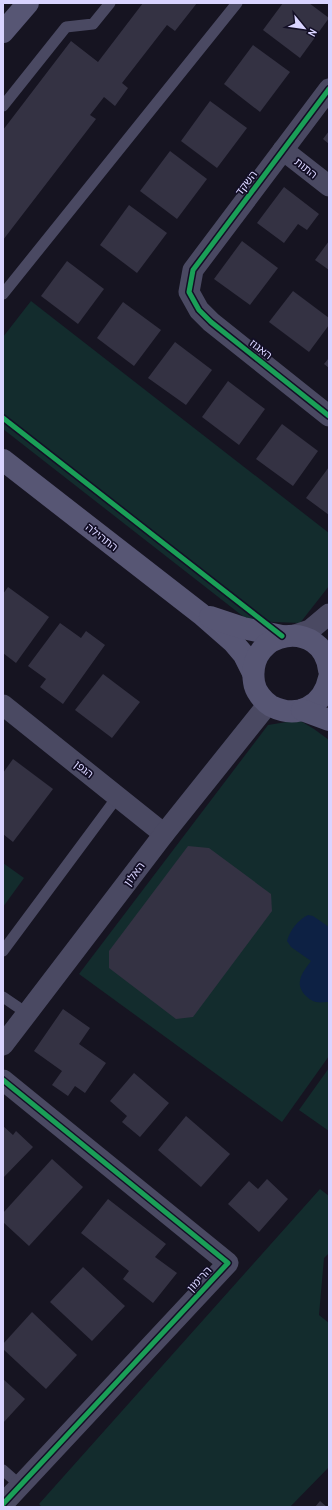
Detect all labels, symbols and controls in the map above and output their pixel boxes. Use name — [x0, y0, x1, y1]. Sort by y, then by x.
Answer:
north arrow — [284, 8, 324, 48]
text: N — [305, 27, 320, 39]
street label: התות — [292, 155, 320, 181]
street label: השקד — [232, 168, 260, 198]
street label: האגוז — [247, 336, 275, 362]
street label: התהילה — [83, 520, 121, 554]
street label: הגפן — [71, 757, 97, 781]
street label: האלון — [120, 859, 148, 889]
street label: הרימון — [184, 1263, 214, 1295]

